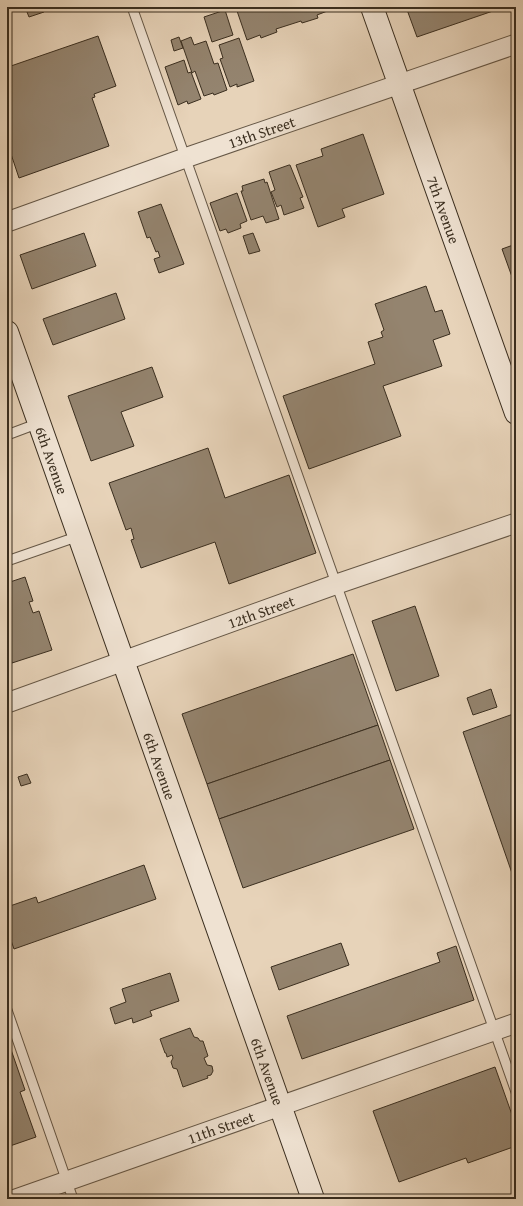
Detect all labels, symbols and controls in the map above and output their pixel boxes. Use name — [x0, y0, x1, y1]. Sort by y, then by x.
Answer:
street label: 13th Street — [225, 110, 298, 153]
street label: 7th Avenue — [422, 173, 466, 246]
street label: 6th Avenue — [31, 424, 74, 497]
street label: 12th Street — [225, 590, 298, 633]
street label: 6th Avenue — [138, 729, 182, 802]
street label: 6th Avenue — [246, 1035, 290, 1108]
street label: 11th Street — [184, 1105, 258, 1148]

